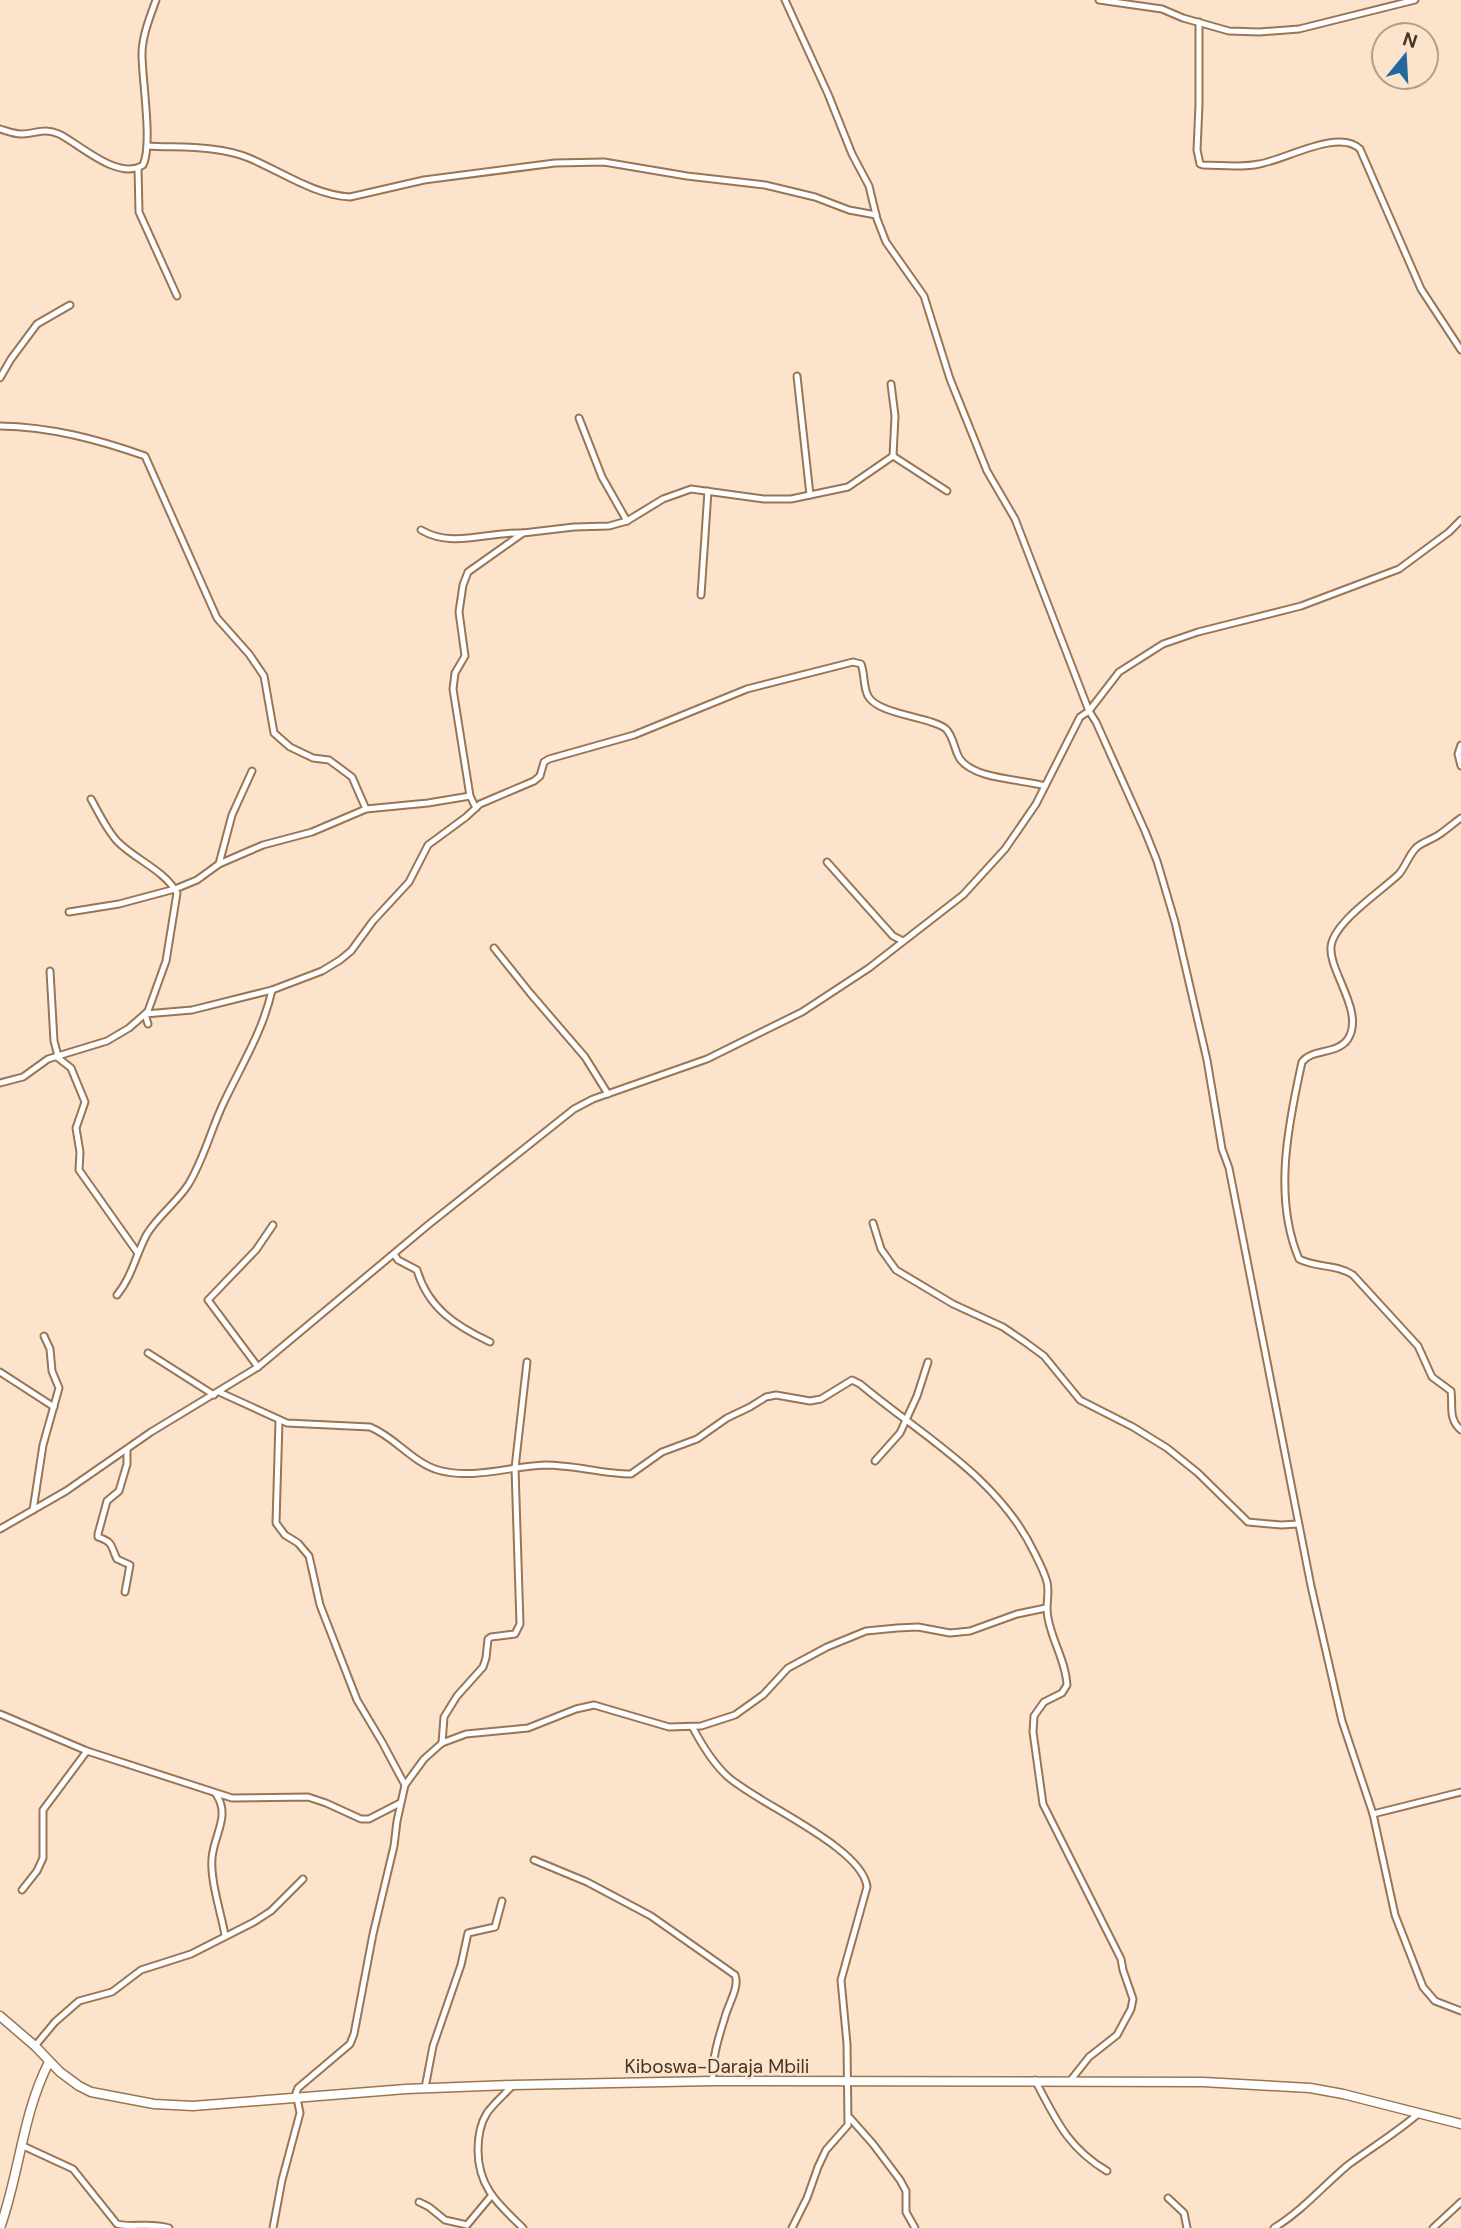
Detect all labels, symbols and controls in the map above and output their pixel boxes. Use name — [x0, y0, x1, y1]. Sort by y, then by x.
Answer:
north arrow — [1370, 21, 1440, 91]
text: N — [1400, 26, 1421, 54]
street label: Kiboswa-Daraja Mbili — [625, 2054, 809, 2079]

